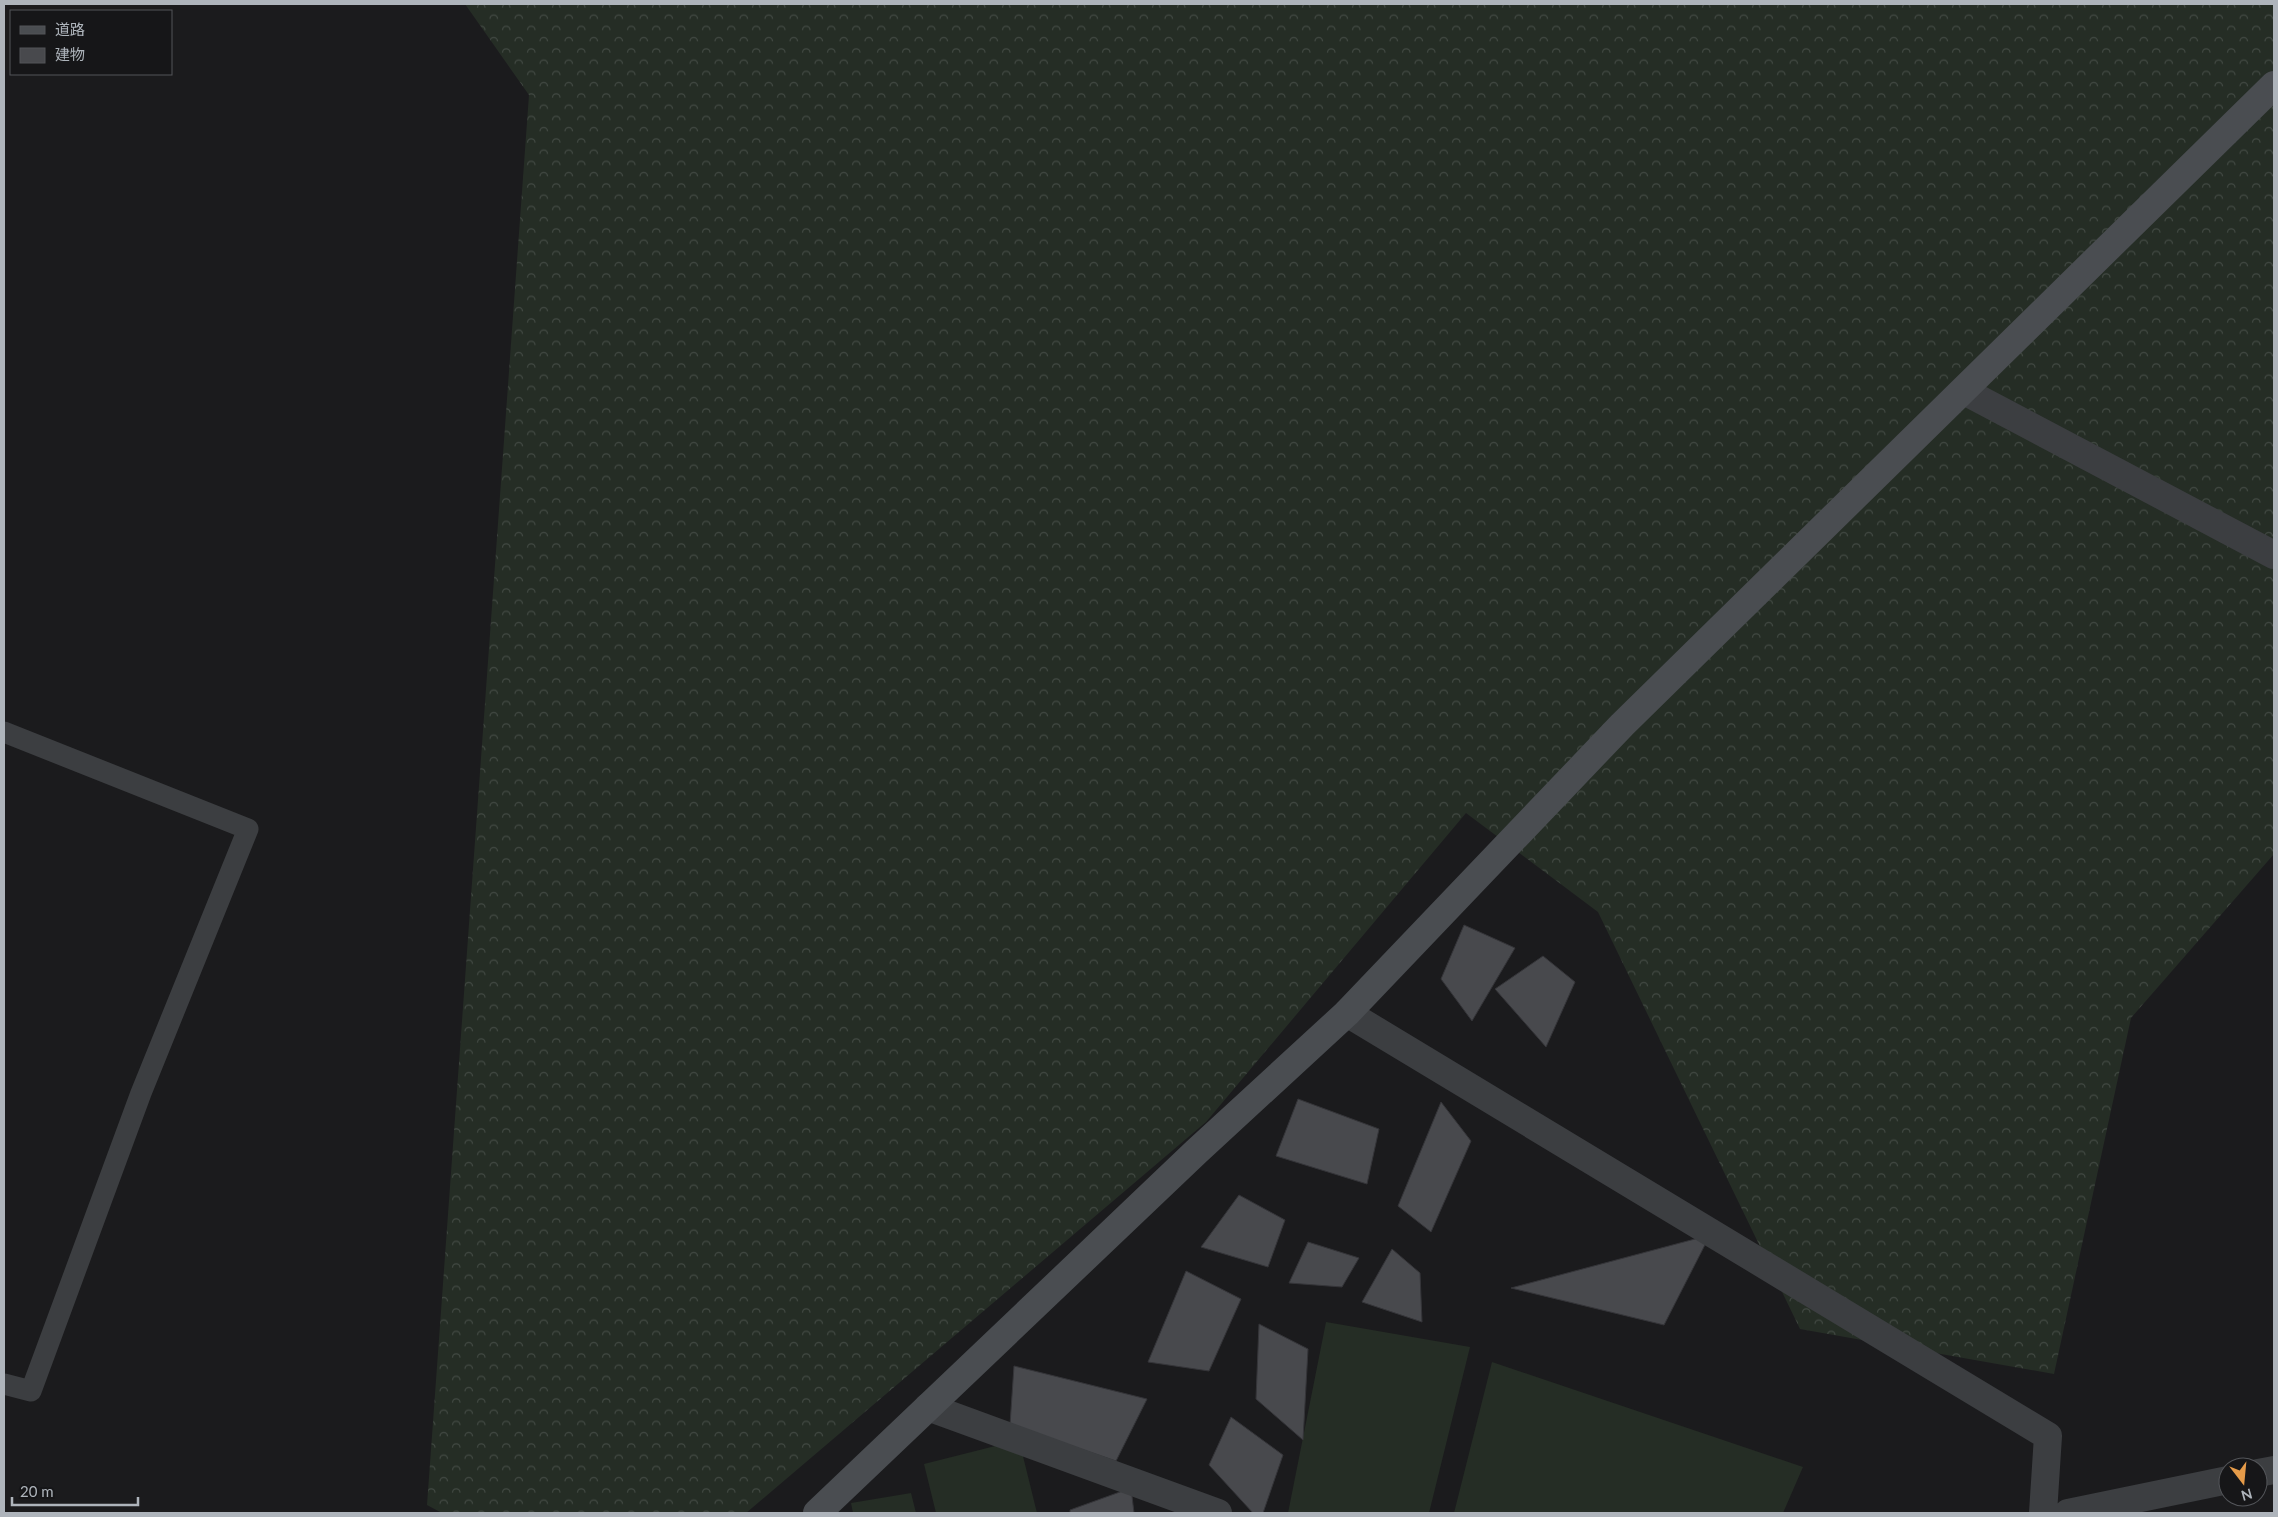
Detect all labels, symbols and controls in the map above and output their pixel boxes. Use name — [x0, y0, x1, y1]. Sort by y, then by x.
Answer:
legend — [10, 10, 172, 75]
text: 道路 — [55, 20, 85, 38]
text: 建物 — [55, 45, 85, 63]
north arrow — [2218, 1457, 2268, 1507]
scale bar — [12, 1474, 139, 1506]
text: 20 m — [20, 1482, 54, 1500]
text: N — [2239, 1485, 2254, 1505]

